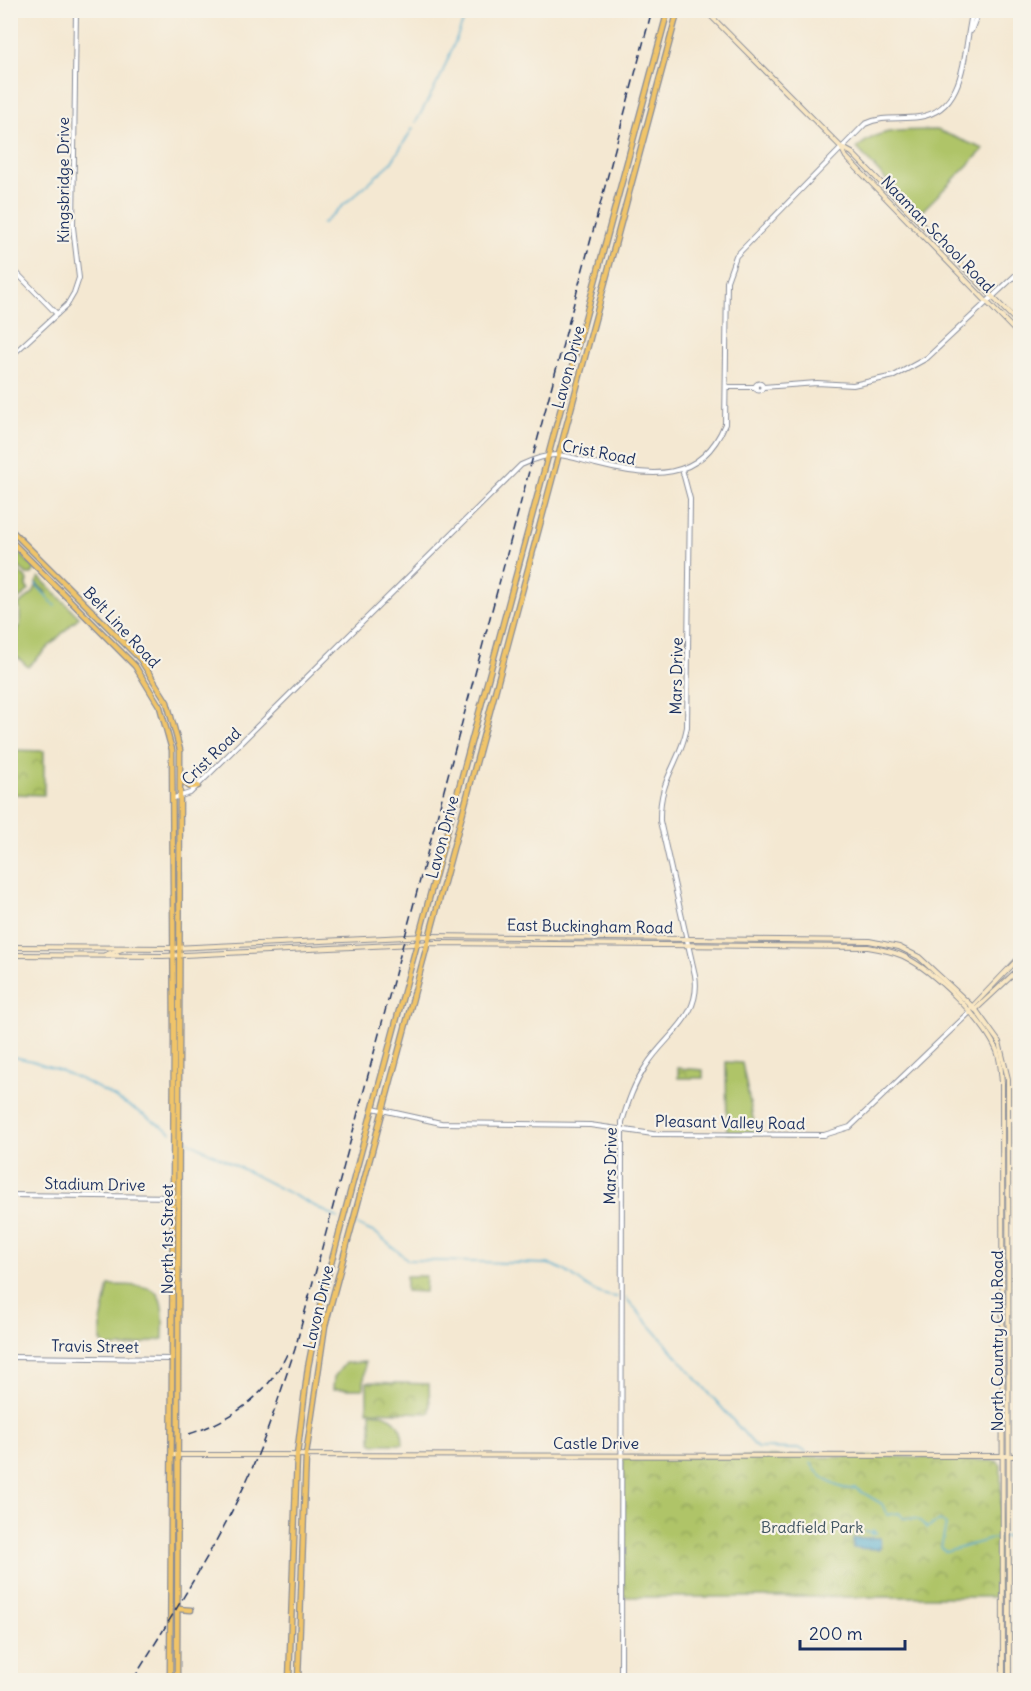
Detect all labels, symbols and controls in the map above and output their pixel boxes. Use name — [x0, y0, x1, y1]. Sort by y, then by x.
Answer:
street label: Kingsbridge Drive — [53, 117, 73, 243]
street label: Naaman School Road — [877, 171, 999, 297]
street label: Lavon Drive — [547, 323, 589, 411]
street label: Crist Road — [561, 435, 637, 469]
street label: Belt Line Road — [79, 582, 165, 672]
street label: Mars Drive — [665, 637, 687, 715]
street label: Crist Road — [177, 723, 245, 789]
street label: Lavon Drive — [421, 793, 463, 881]
street label: East Buckingham Road — [507, 915, 673, 937]
street label: Pleasant Valley Road — [655, 1111, 805, 1133]
street label: Mars Drive — [599, 1127, 621, 1205]
street label: Stadium Drive — [44, 1173, 146, 1195]
street label: North 1st Street — [157, 1183, 177, 1294]
street label: North Country Club Road — [987, 1250, 1007, 1432]
street label: Lavon Drive — [299, 1263, 337, 1351]
street label: Travis Street — [51, 1335, 140, 1357]
street label: Castle Drive — [553, 1433, 639, 1453]
park label: Bradfield Park — [761, 1517, 863, 1537]
scale bar — [800, 1613, 905, 1651]
text: 200 m — [809, 1622, 863, 1645]

